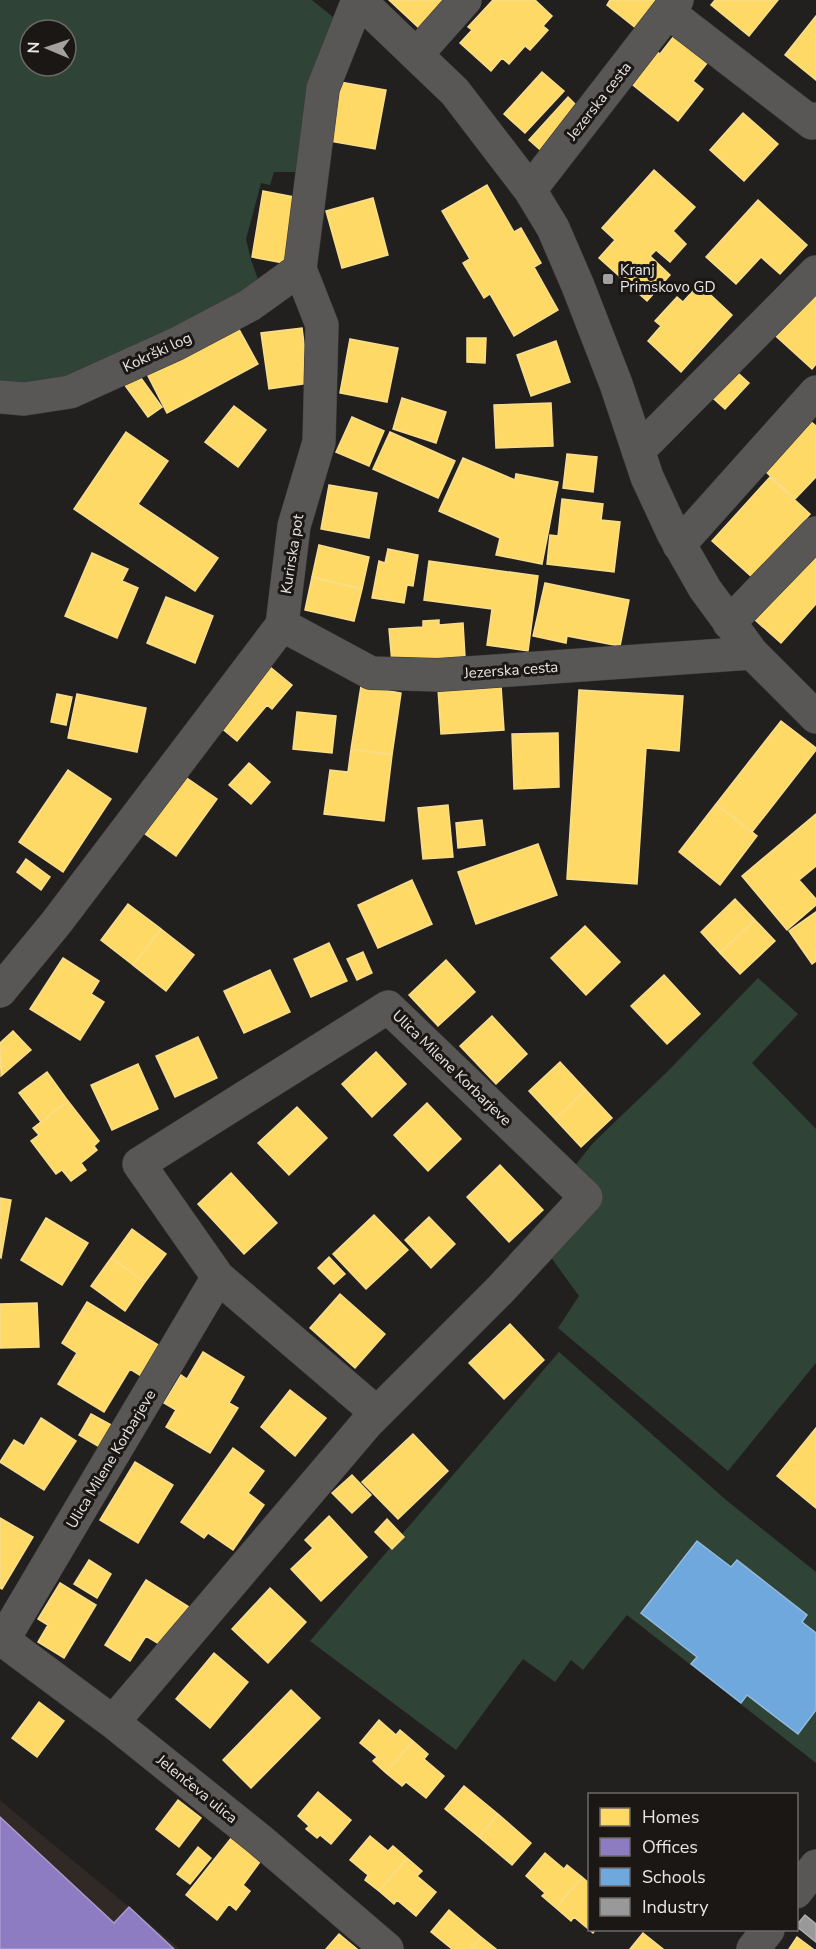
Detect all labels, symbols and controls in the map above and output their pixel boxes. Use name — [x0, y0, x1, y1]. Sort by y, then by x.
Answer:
north arrow — [18, 18, 78, 78]
text: N — [23, 41, 45, 54]
street label: Jezerska cesta — [561, 58, 636, 145]
place label: Kranj Primskovo GD — [620, 260, 716, 297]
marker: Kranj Primskovo GD — [601, 272, 615, 286]
street label: Kokrški log — [119, 327, 195, 377]
street label: Kurirska pot — [276, 512, 308, 595]
street label: Jezerska cesta — [462, 657, 559, 683]
street label: Ulica Milene Korbarjeve — [388, 1006, 516, 1130]
street label: Ulica Milene Korbarjeve — [62, 1386, 160, 1532]
street label: Jelenčeva ulica — [151, 1749, 242, 1828]
legend — [588, 1793, 798, 1931]
text: Homes — [642, 1805, 699, 1829]
text: Offices — [642, 1835, 698, 1859]
text: Schools — [642, 1865, 706, 1889]
text: Industry — [642, 1895, 709, 1919]

